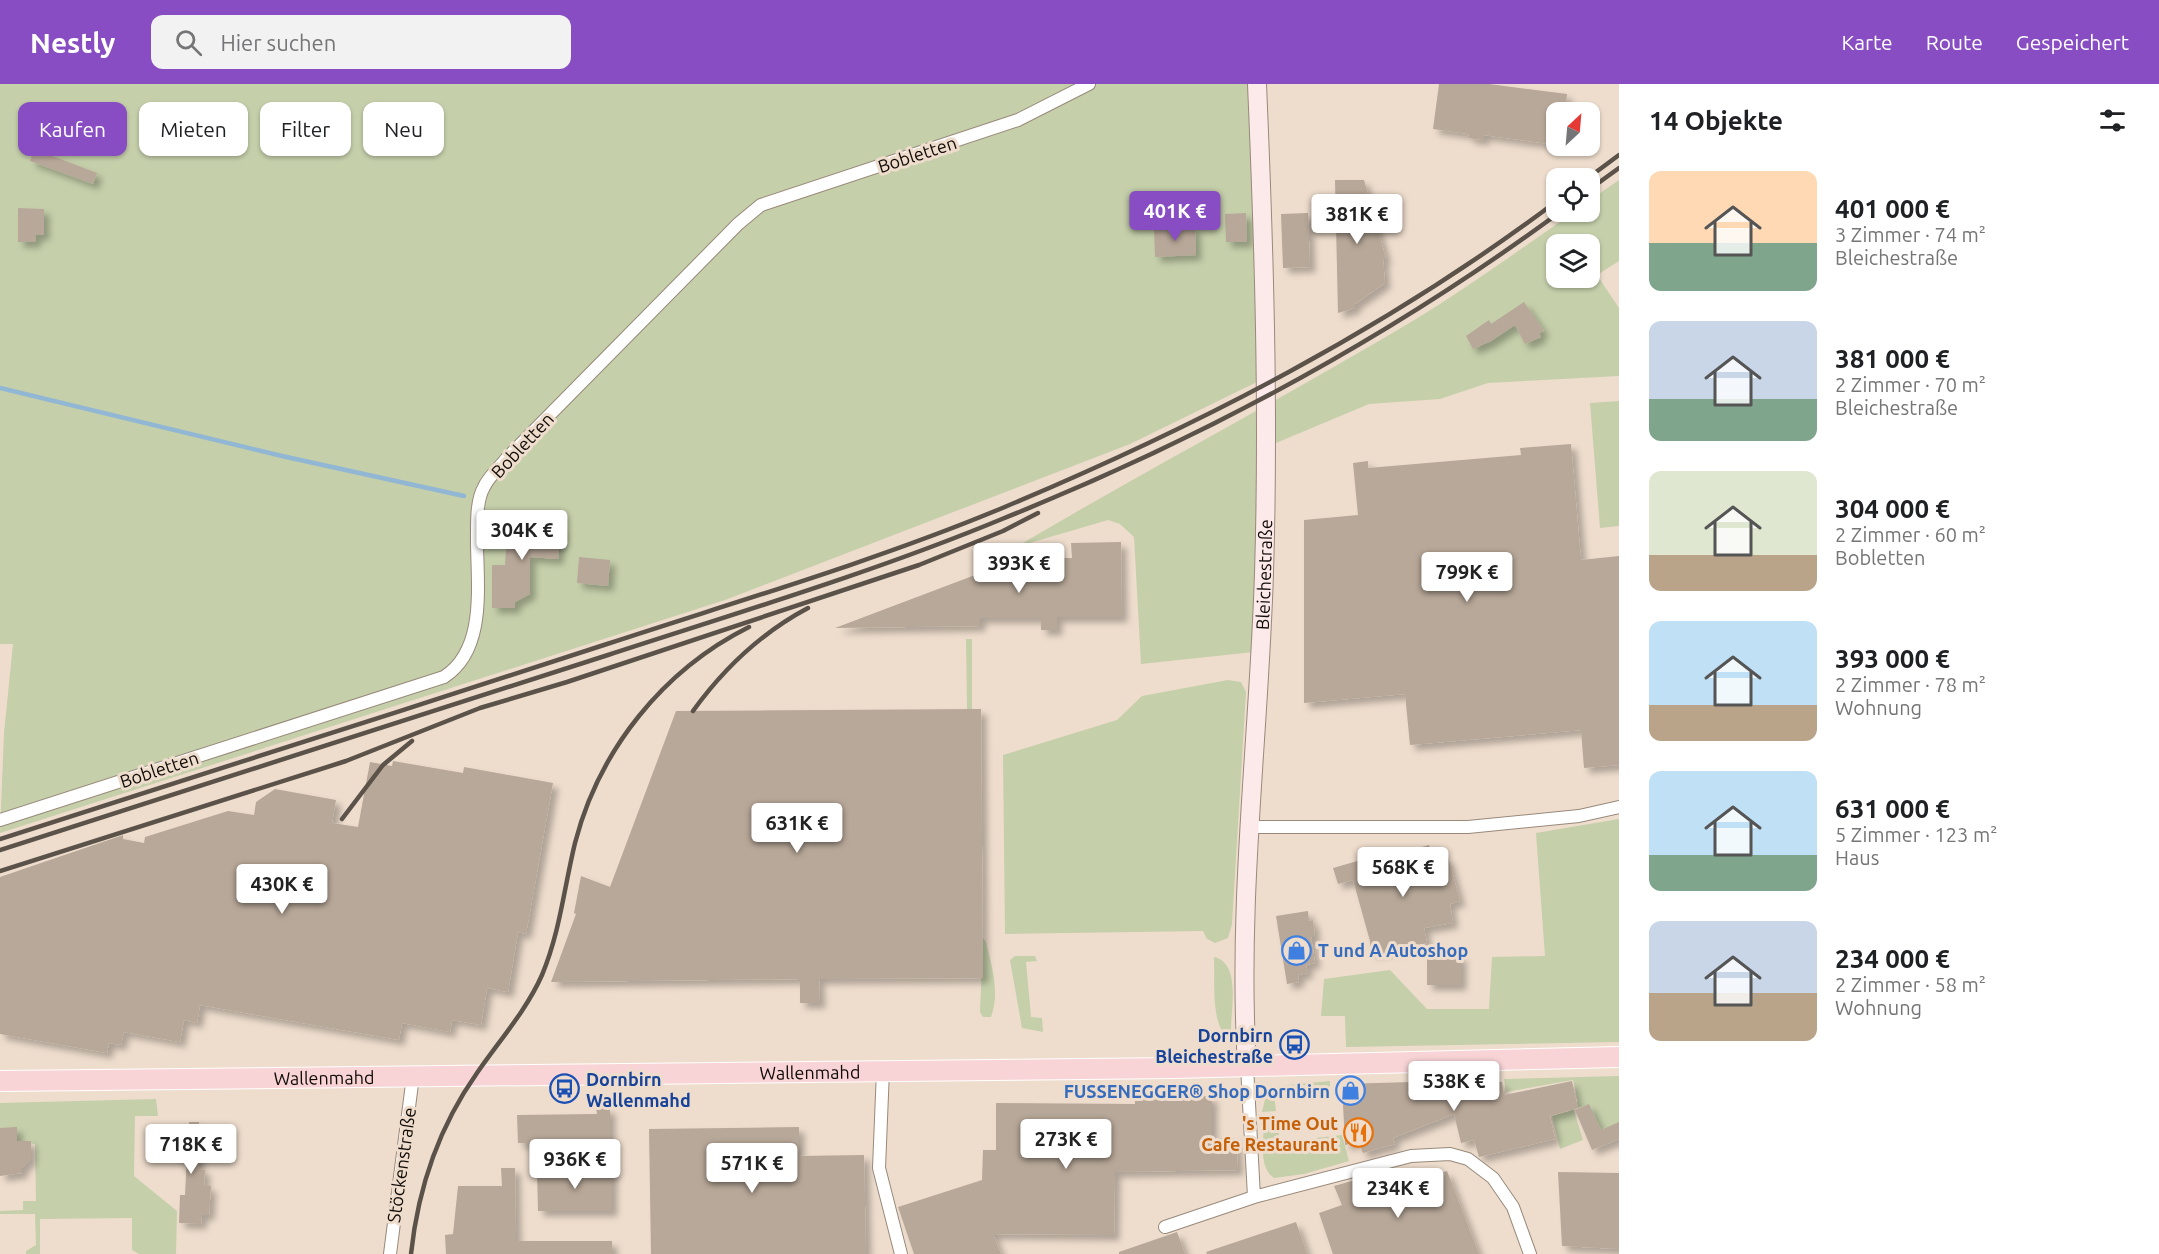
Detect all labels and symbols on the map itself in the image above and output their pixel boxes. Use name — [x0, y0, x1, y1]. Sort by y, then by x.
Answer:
north arrow — [1546, 102, 1600, 156]
street label: Bobletten — [875, 132, 959, 176]
pin: 401K € — [1126, 191, 1224, 242]
pin: 381K € — [1308, 194, 1406, 245]
street label: Bobletten — [487, 408, 557, 482]
pin: 304K € — [473, 510, 571, 561]
street label: Bleichestraße — [1252, 519, 1275, 630]
pin: 393K € — [970, 543, 1068, 594]
pin: 799K € — [1418, 552, 1516, 603]
street label: Bobletten — [117, 747, 201, 791]
pin: 631K € — [748, 803, 846, 854]
pin: 568K € — [1354, 847, 1452, 898]
pin: 430K € — [233, 864, 331, 915]
shop icon: T und A Autoshop — [1281, 934, 1313, 966]
place label: T und A Autoshop — [1318, 940, 1468, 960]
place label: Dornbirn Bleichestraße — [1155, 1025, 1273, 1066]
bus stop icon: Dornbirn Bleichestraße — [1278, 1029, 1310, 1061]
street label: Wallenmahd — [759, 1061, 860, 1083]
pin: 538K € — [1405, 1061, 1503, 1112]
street label: Wallenmahd — [273, 1067, 375, 1088]
place label: Dornbirn Wallenmahd — [586, 1069, 691, 1110]
bus stop icon: Dornbirn Wallenmahd — [549, 1073, 581, 1105]
shop icon: FUSSENEGGER® Shop Dornbirn — [1335, 1075, 1367, 1107]
place label: FUSSENEGGER® Shop Dornbirn — [1064, 1081, 1330, 1101]
street label: Stöckenstraße — [383, 1106, 419, 1224]
place label: 's Time Out Cafe Restaurant — [1201, 1113, 1338, 1154]
restaurant icon: 's Time Out Cafe Restaurant — [1343, 1117, 1375, 1149]
pin: 273K € — [1017, 1119, 1115, 1170]
pin: 718K € — [142, 1124, 240, 1175]
pin: 936K € — [526, 1139, 624, 1190]
pin: 571K € — [703, 1143, 801, 1194]
pin: 234K € — [1349, 1168, 1447, 1219]

